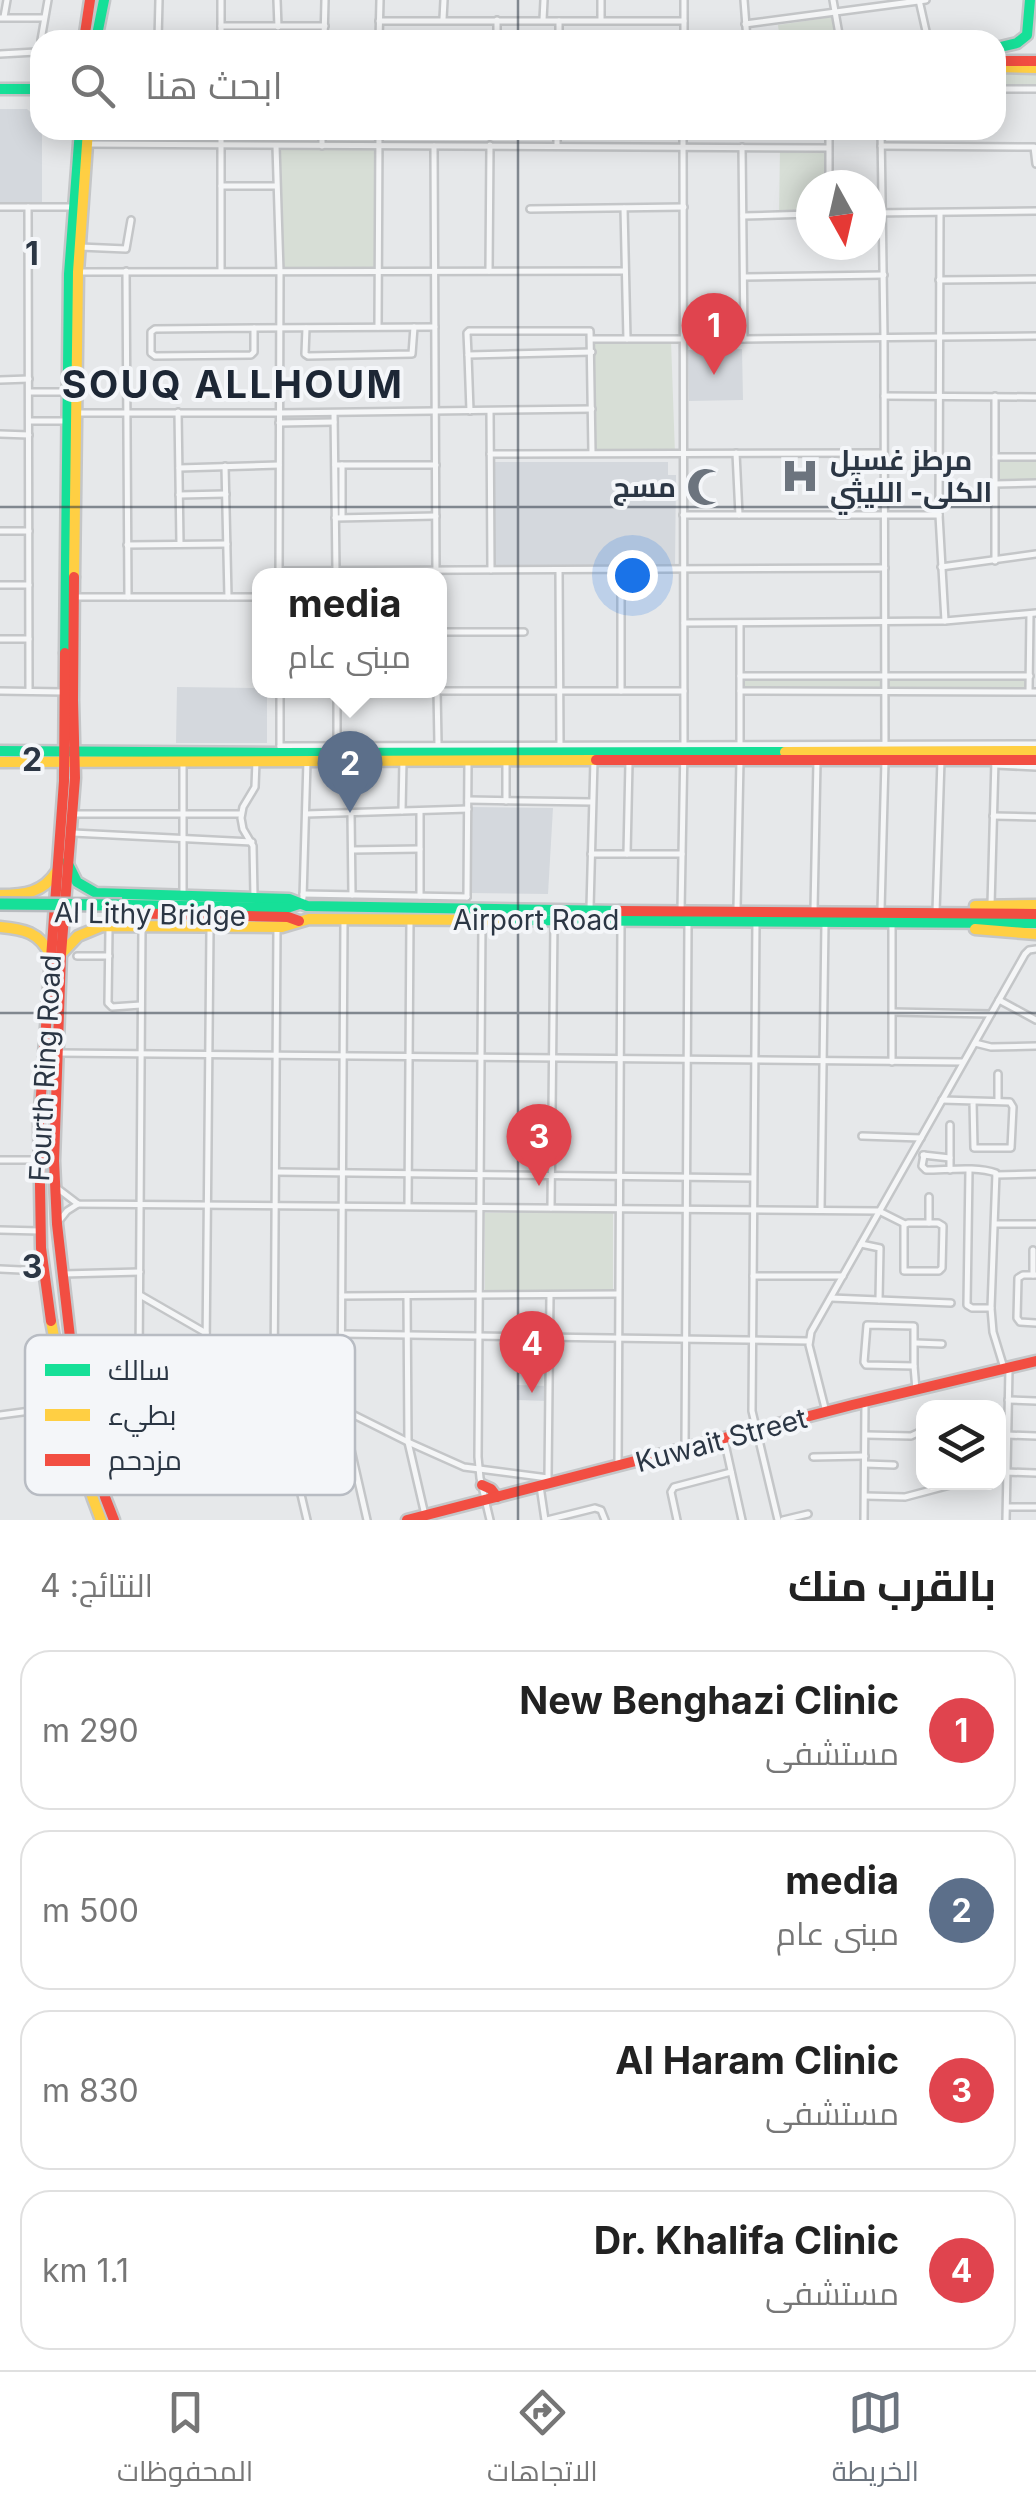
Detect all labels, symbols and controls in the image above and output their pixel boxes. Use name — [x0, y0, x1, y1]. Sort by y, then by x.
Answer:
search box — [30, 30, 1006, 140]
icon: search — [65, 58, 120, 113]
text: ابحث هنا — [145, 62, 283, 108]
north arrow — [796, 170, 886, 260]
text: 1 — [25, 234, 39, 273]
pin: 1 — [682, 292, 746, 375]
district label: SOUQ ALLHOUM — [62, 361, 404, 407]
place label: مرطز غسيل الكلى- الليثي — [830, 443, 992, 515]
hospital icon: مرطز غسيل الكلى- الليثي — [779, 455, 821, 497]
mosque icon: مسج — [685, 466, 727, 508]
place label: مسج — [613, 470, 676, 506]
your location — [607, 550, 658, 601]
popup — [252, 568, 447, 698]
text: media — [288, 580, 402, 626]
text: مبنى عام — [288, 637, 411, 676]
pin: 2 — [318, 730, 382, 813]
text: 2 — [22, 740, 42, 779]
street label: Al Lithy Bridge — [54, 895, 246, 933]
street label: Airport Road — [453, 903, 619, 937]
street label: Fourth Ring Road — [22, 954, 68, 1182]
pin: 3 — [506, 1104, 572, 1186]
text: 3 — [22, 1247, 42, 1286]
pin: 4 — [500, 1310, 564, 1393]
legend — [25, 1335, 355, 1495]
text: سالك — [108, 1353, 170, 1387]
text: بطيء — [108, 1398, 176, 1437]
map controls — [916, 1400, 1006, 1490]
button: layers — [916, 1400, 1006, 1490]
street label: Kuwait Street — [632, 1401, 810, 1479]
text: مزدحم — [108, 1443, 182, 1480]
text: بالقرب منك — [788, 1560, 996, 1611]
text: النتائج: 4 — [40, 1566, 153, 1605]
text: New Benghazi Clinic — [519, 1677, 899, 1723]
text: 290 m — [42, 1711, 139, 1750]
text: 1 — [955, 1711, 968, 1750]
text: مستشفى — [765, 1734, 899, 1773]
text: media — [785, 1857, 899, 1903]
text: 500 m — [42, 1891, 139, 1930]
text: 2 — [951, 1891, 972, 1930]
text: مبنى عام — [776, 1914, 899, 1953]
text: Al Haram Clinic — [615, 2037, 899, 2083]
text: 830 m — [42, 2071, 139, 2110]
text: 3 — [951, 2071, 972, 2110]
text: مستشفى — [765, 2094, 899, 2133]
text: Dr. Khalifa Clinic — [594, 2217, 899, 2263]
text: 1.1 km — [42, 2251, 129, 2290]
text: 4 — [951, 2251, 972, 2290]
text: مستشفى — [765, 2274, 899, 2313]
tab: المحفوظات — [117, 2385, 253, 2497]
tab: الاتجاهات — [487, 2385, 598, 2497]
tab: الخريطة — [832, 2385, 919, 2497]

